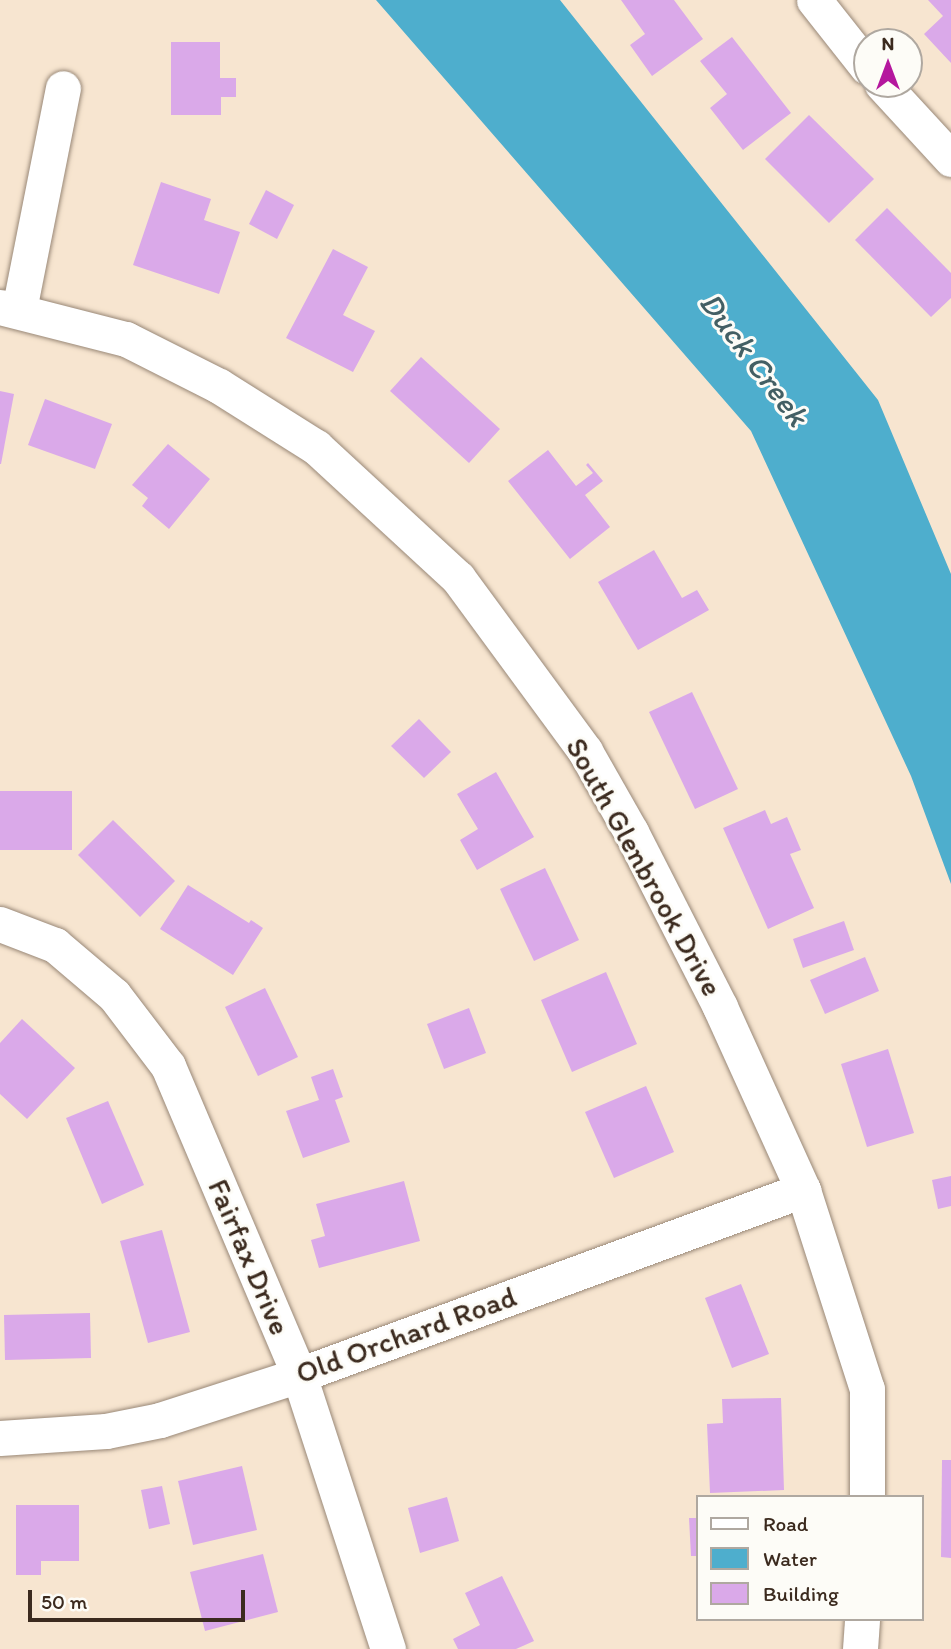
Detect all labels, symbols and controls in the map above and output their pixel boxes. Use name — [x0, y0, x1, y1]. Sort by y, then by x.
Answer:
north arrow — [853, 28, 923, 98]
text: N — [882, 32, 894, 55]
water label: Duck Creek — [691, 285, 817, 433]
street label: South Glenbrook Drive — [558, 732, 730, 1002]
street label: Fairfax Drive — [200, 1174, 298, 1340]
street label: Old Orchard Road — [291, 1279, 521, 1391]
legend — [696, 1495, 923, 1621]
text: Road — [763, 1511, 808, 1536]
text: Water — [763, 1546, 817, 1571]
scale bar — [32, 1576, 248, 1620]
text: Building — [763, 1581, 839, 1606]
text: 50 m — [41, 1589, 87, 1614]

